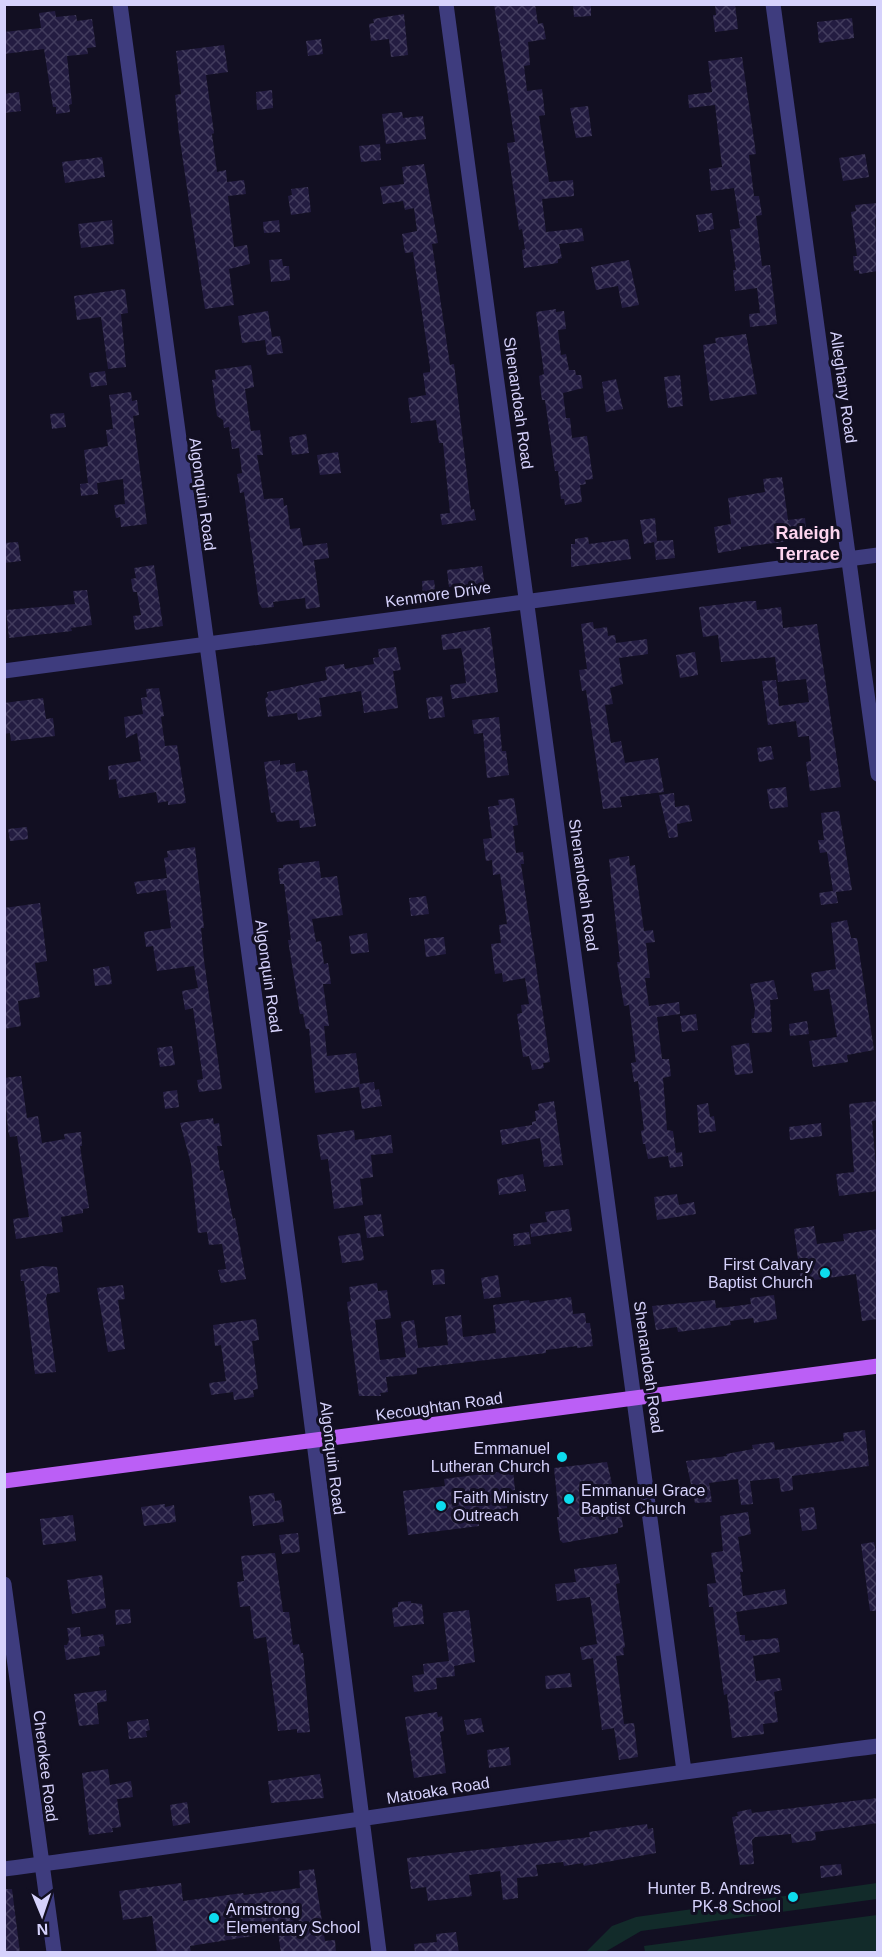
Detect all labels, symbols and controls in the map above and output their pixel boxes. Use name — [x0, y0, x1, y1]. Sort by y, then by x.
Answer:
street label: Alleghany Road — [827, 330, 860, 444]
street label: Shenandoah Road — [501, 336, 536, 470]
street label: Algonquin Road — [186, 437, 219, 552]
district label: Raleigh Terrace — [775, 523, 841, 564]
street label: Kenmore Drive — [384, 579, 492, 610]
street label: Shenandoah Road — [566, 818, 601, 952]
street label: Algonquin Road — [252, 919, 285, 1034]
place label: First Calvary Baptist Church — [708, 1256, 813, 1291]
marker: First Calvary Baptist Church — [818, 1266, 832, 1280]
street label: Shenandoah Road — [631, 1300, 666, 1434]
street label: Kecoughtan Road — [374, 1389, 504, 1424]
street label: Algonquin Road — [317, 1401, 348, 1516]
place label: Emmanuel Lutheran Church — [431, 1440, 550, 1475]
marker: Emmanuel Lutheran Church — [555, 1450, 569, 1464]
place label: Emmanuel Grace Baptist Church — [581, 1482, 706, 1517]
place label: Faith Ministry Outreach — [453, 1489, 548, 1524]
marker: Emmanuel Grace Baptist Church — [562, 1492, 576, 1506]
marker: Faith Ministry Outreach — [434, 1499, 448, 1513]
street label: Cherokee Road — [30, 1709, 61, 1823]
street label: Matoaka Road — [385, 1774, 491, 1807]
place label: Hunter B. Andrews PK-8 School — [648, 1880, 781, 1915]
north arrow — [12, 1885, 72, 1945]
marker: Hunter B. Andrews PK-8 School — [786, 1890, 800, 1904]
place label: Armstrong Elementary School — [226, 1901, 360, 1936]
marker: Armstrong Elementary School — [207, 1911, 221, 1925]
text: N — [36, 1921, 49, 1938]

